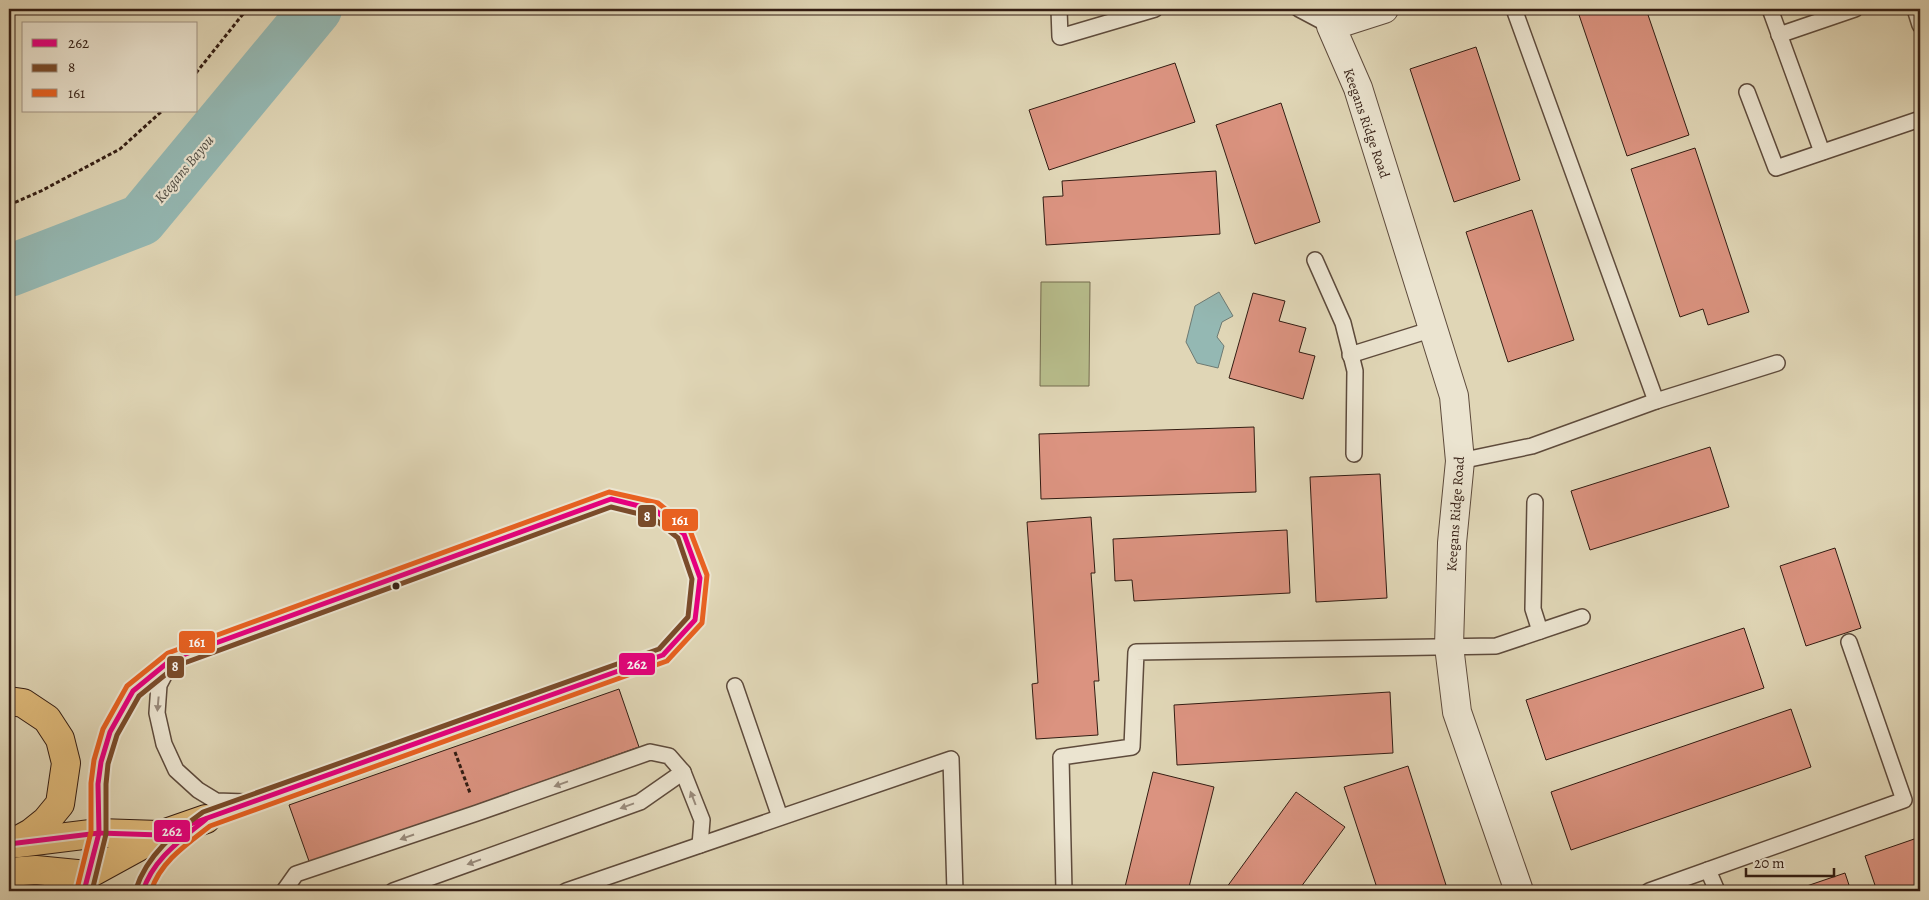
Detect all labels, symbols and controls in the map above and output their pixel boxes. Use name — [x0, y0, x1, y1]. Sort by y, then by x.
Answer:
legend — [22, 22, 198, 112]
text: 262 — [68, 33, 89, 53]
text: 8 — [68, 57, 75, 77]
street label: Keegans Ridge Road — [1339, 66, 1394, 181]
text: 161 — [68, 83, 85, 103]
water label: Keegans Bayou — [150, 131, 218, 207]
street label: Keegans Ridge Road — [1442, 455, 1469, 572]
line badge: 8 — [637, 504, 657, 528]
text: 8 — [644, 507, 651, 526]
line badge: 161 — [661, 508, 699, 532]
text: 161 — [672, 511, 688, 530]
unlabelled marker — [391, 581, 401, 591]
line badge: 161 — [178, 630, 216, 654]
text: 161 — [189, 633, 205, 652]
line badge: 262 — [618, 652, 656, 676]
line badge: 8 — [166, 655, 185, 679]
text: 262 — [627, 655, 647, 674]
text: 8 — [172, 657, 179, 676]
one-way arrow — [153, 697, 161, 713]
one-way arrow — [553, 780, 568, 788]
one-way arrow — [689, 790, 696, 805]
one-way arrow — [619, 802, 634, 810]
line badge: 262 — [153, 819, 191, 843]
text: 262 — [162, 822, 182, 841]
one-way arrow — [400, 833, 415, 841]
scale bar — [1746, 845, 1834, 877]
text: 20 m — [1754, 853, 1785, 873]
one-way arrow — [467, 859, 482, 866]

